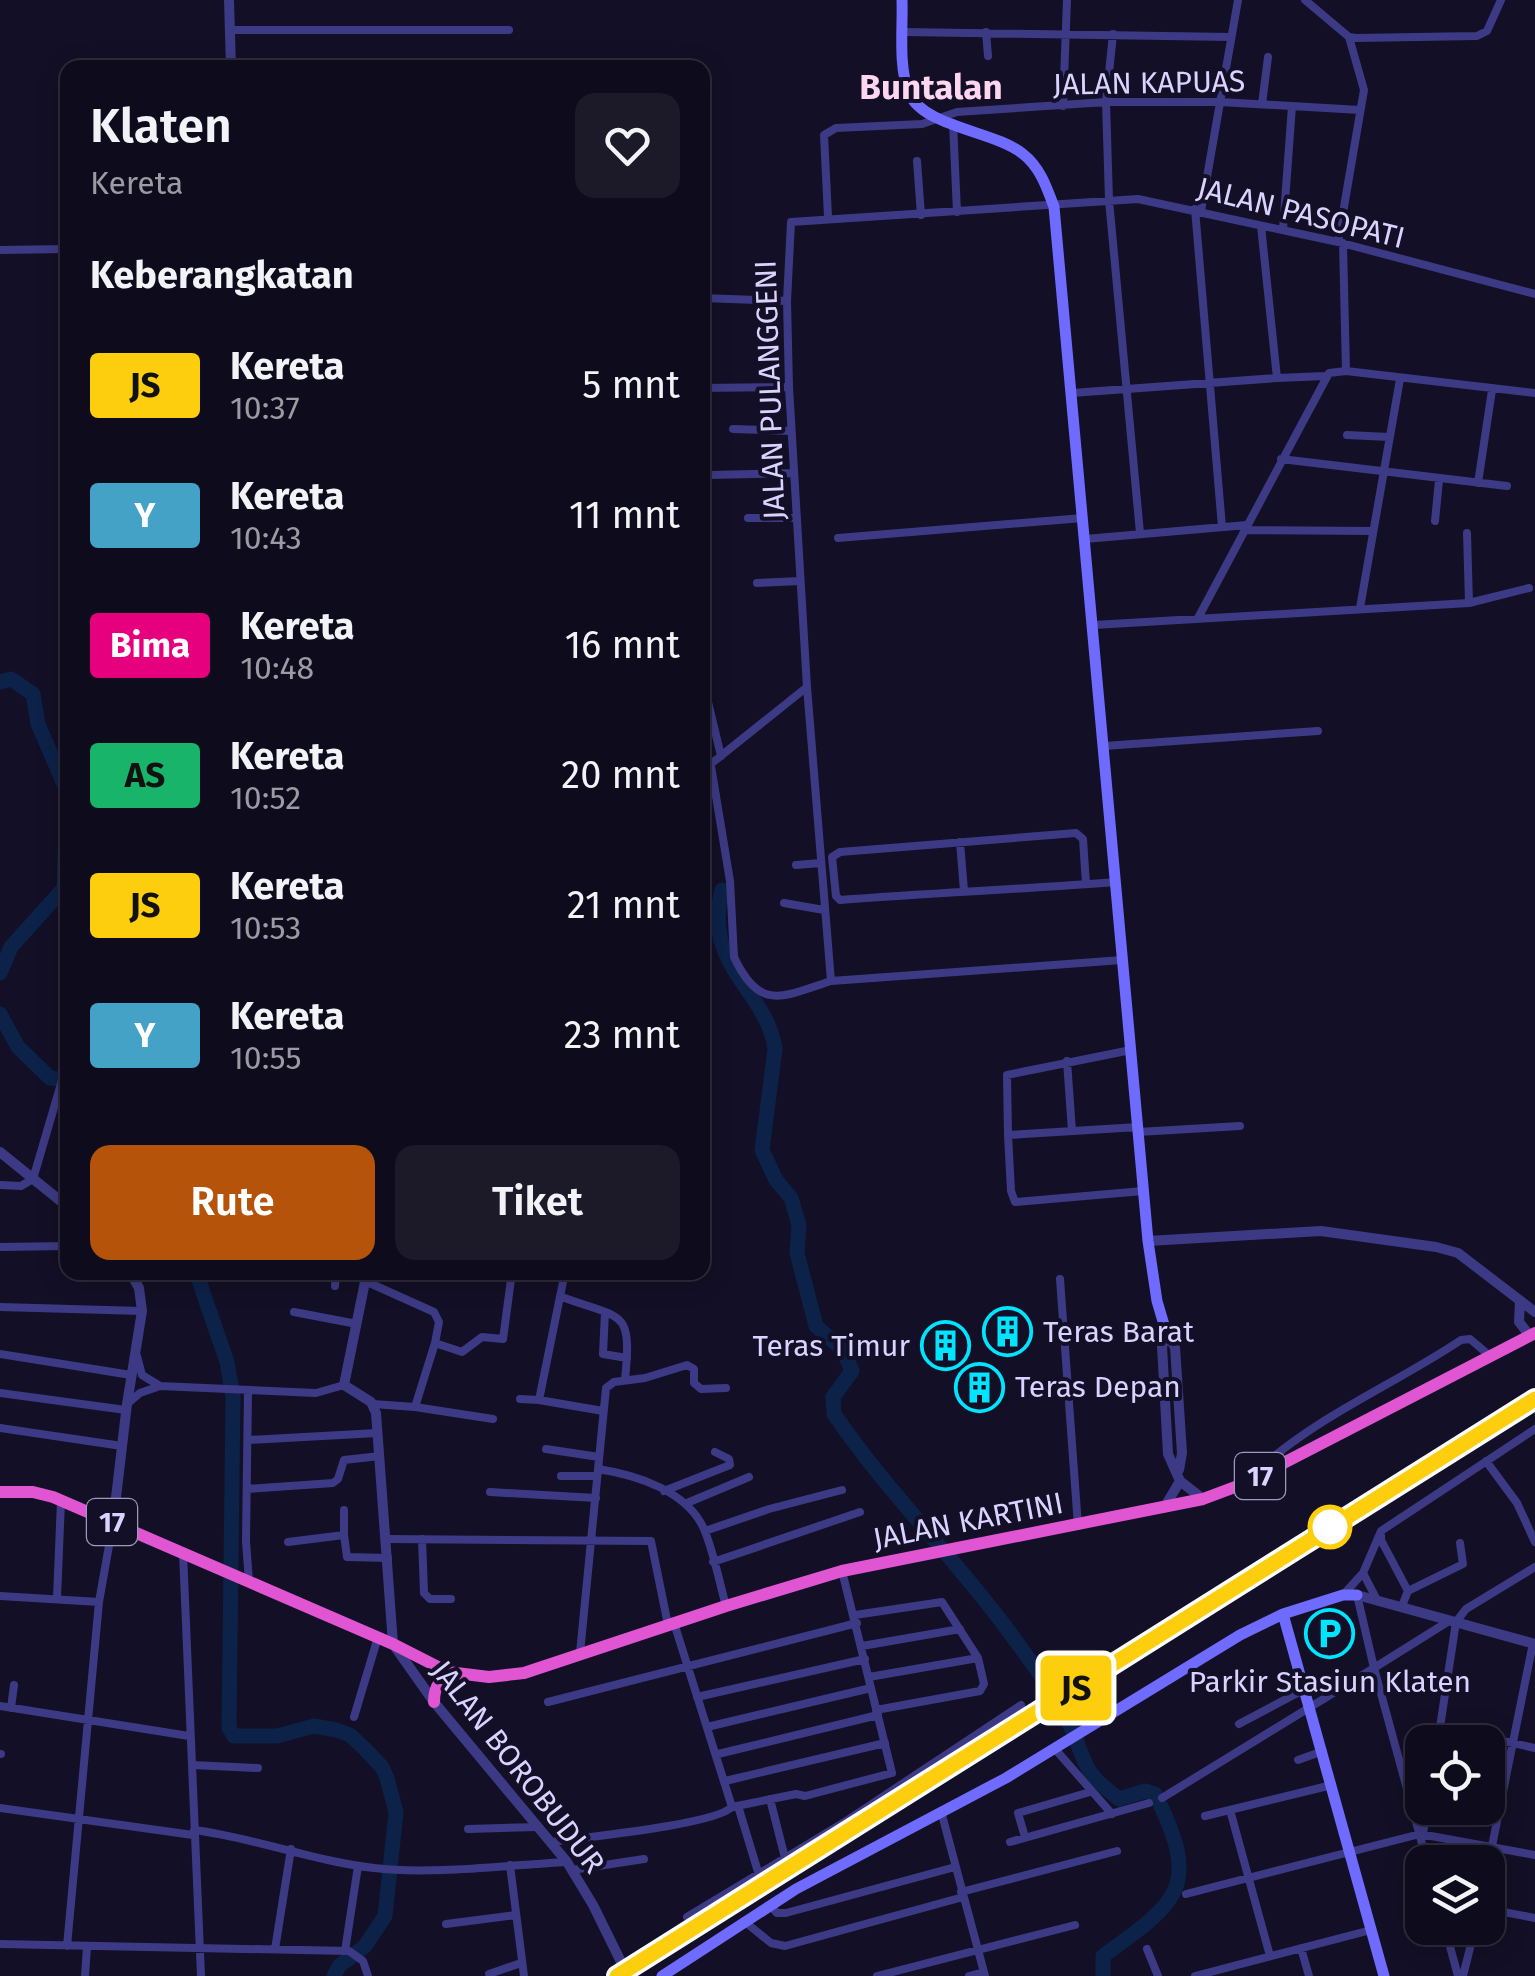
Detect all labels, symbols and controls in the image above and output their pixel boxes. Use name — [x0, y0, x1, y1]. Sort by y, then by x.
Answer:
street label: JALAN KAPUAS — [1053, 63, 1245, 103]
district label: Buntalan — [859, 66, 1003, 108]
button: heart — [575, 93, 680, 198]
text: Klaten — [90, 97, 232, 155]
text: Kereta — [90, 164, 183, 202]
street label: JALAN PASOPATI — [1194, 170, 1408, 256]
text: Keberangkatan — [90, 252, 354, 298]
street label: JALAN PULANGGENI — [747, 259, 793, 521]
text: Kereta — [230, 343, 344, 389]
text: 5 mnt — [582, 362, 680, 408]
text: JS — [129, 364, 161, 406]
text: 10:37 — [230, 389, 300, 427]
text: Kereta — [230, 473, 344, 519]
text: 11 mnt — [569, 492, 680, 538]
text: Y — [135, 494, 155, 536]
text: 10:43 — [230, 519, 302, 557]
text: Kereta — [240, 603, 355, 649]
text: 16 mnt — [565, 622, 680, 668]
text: Bima — [110, 624, 190, 666]
text: 10:48 — [240, 649, 314, 687]
text: Kereta — [230, 733, 344, 779]
text: 20 mnt — [561, 752, 680, 798]
text: AS — [125, 754, 165, 796]
text: 10:52 — [230, 779, 301, 817]
text: Kereta — [230, 863, 344, 909]
text: 21 mnt — [567, 882, 680, 928]
text: JS — [129, 884, 161, 926]
text: 10:53 — [230, 909, 301, 947]
text: Kereta — [230, 993, 344, 1039]
text: 23 mnt — [564, 1012, 680, 1058]
text: Y — [135, 1014, 155, 1056]
text: 10:55 — [230, 1039, 301, 1077]
button: Rute — [90, 1145, 375, 1260]
button: Tiket — [395, 1145, 680, 1260]
building icon: Teras Barat — [982, 1306, 1034, 1358]
place label: Teras Barat — [1043, 1314, 1194, 1350]
building icon: Teras Timur — [919, 1320, 971, 1372]
place label: Teras Timur — [753, 1328, 910, 1364]
building icon: Teras Depan — [954, 1361, 1006, 1413]
place label: Teras Depan — [1015, 1369, 1181, 1405]
road number: 17 — [1235, 1453, 1285, 1499]
street label: JALAN KARTINI — [870, 1485, 1066, 1557]
road number: 17 — [87, 1499, 137, 1545]
unlabelled marker — [1309, 1506, 1351, 1548]
parking icon: Parkir Stasiun Klaten — [1304, 1607, 1356, 1659]
street label: JALAN BOROBUDUR — [424, 1653, 612, 1881]
line badge: JS — [1031, 1656, 1121, 1720]
place label: Parkir Stasiun Klaten — [1189, 1664, 1471, 1700]
text: JS — [1060, 1667, 1092, 1709]
map controls — [1405, 1725, 1505, 1945]
button: locate — [1405, 1725, 1505, 1825]
button: layers — [1405, 1845, 1505, 1945]

